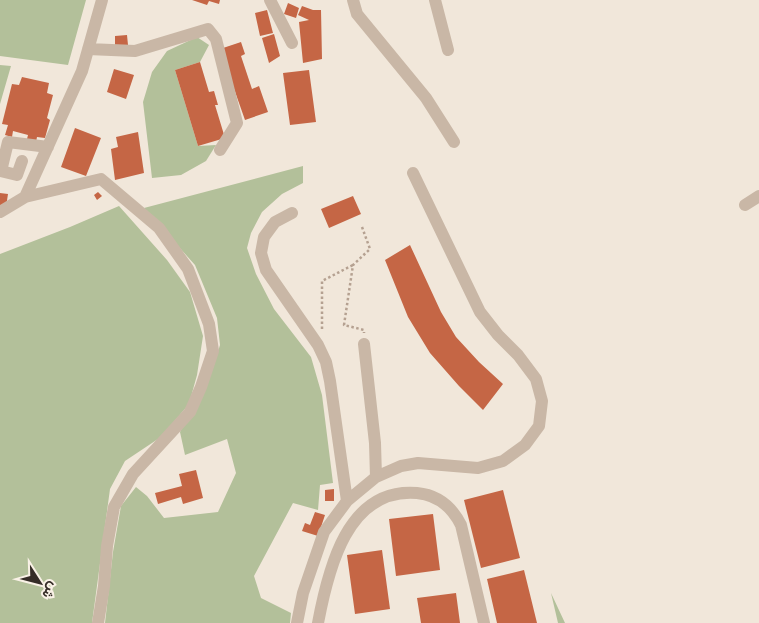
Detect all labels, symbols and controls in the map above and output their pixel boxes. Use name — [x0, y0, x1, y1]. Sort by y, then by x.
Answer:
north arrow — [15, 558, 65, 608]
text: ش — [38, 579, 62, 602]

